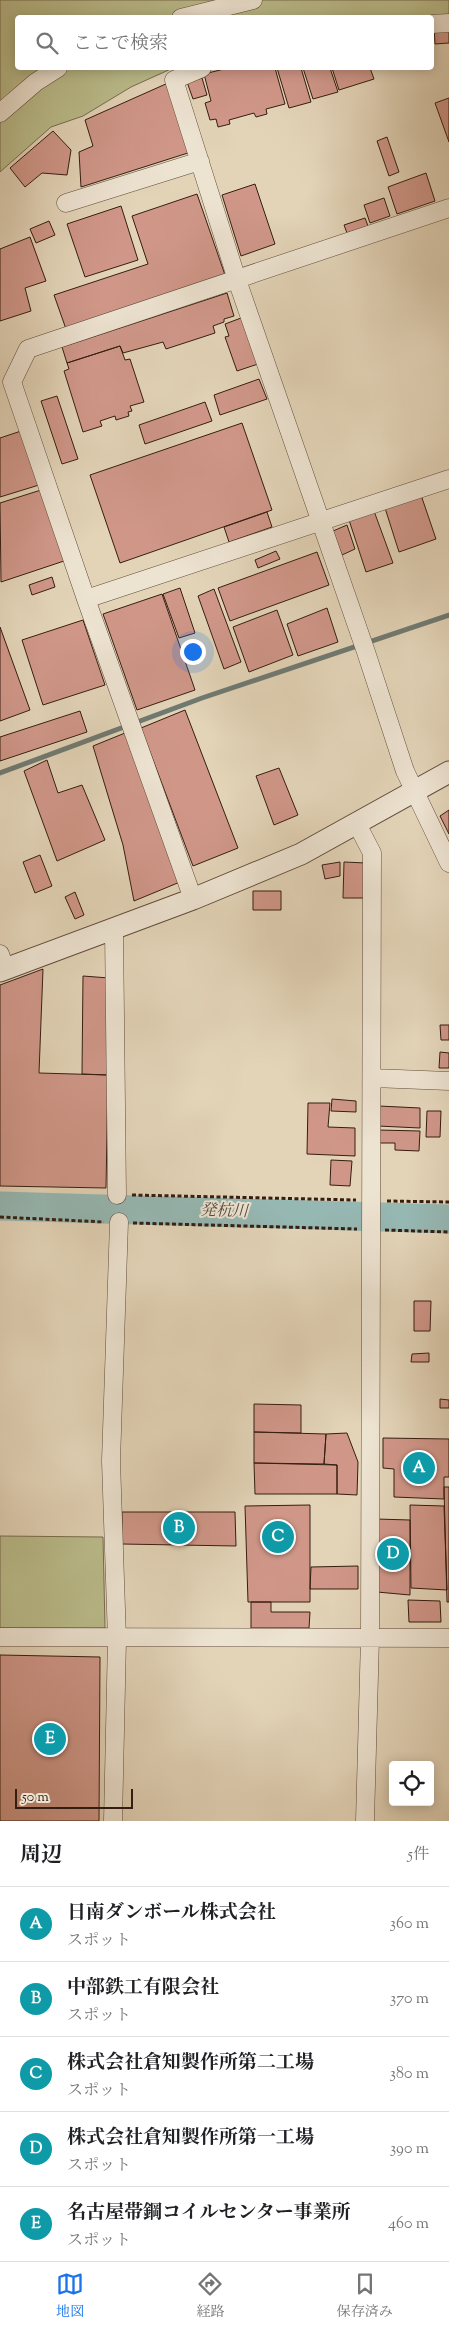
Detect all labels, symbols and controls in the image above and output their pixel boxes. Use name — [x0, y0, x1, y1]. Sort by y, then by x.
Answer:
search box — [15, 15, 434, 70]
icon: search — [33, 29, 61, 57]
text: ここで検索 — [73, 31, 168, 58]
your location — [180, 639, 206, 665]
water label: 発杭川 — [200, 1200, 250, 1224]
pin: A — [403, 1449, 435, 1487]
pin: B — [163, 1509, 195, 1547]
pin: C — [262, 1518, 294, 1556]
pin: D — [377, 1535, 409, 1573]
pin: E — [34, 1720, 66, 1758]
map controls — [389, 1761, 434, 1806]
button: locate — [389, 1761, 434, 1806]
scale bar — [15, 1786, 132, 1809]
text: 50 m — [22, 1788, 49, 1808]
text: 周辺 — [20, 1841, 62, 1871]
text: 5件 — [408, 1844, 429, 1867]
text: 日南ダンボール株式会社 — [67, 1900, 276, 1927]
text: A — [30, 1913, 43, 1936]
text: 360 m — [390, 1913, 429, 1936]
text: スポット — [67, 1930, 131, 1953]
text: 中部鉄工有限会社 — [67, 1975, 219, 2002]
text: B — [31, 1988, 41, 2011]
text: 370 m — [390, 1988, 429, 2011]
text: スポット — [67, 2005, 131, 2028]
text: 株式会社倉知製作所第二工場 — [67, 2050, 314, 2077]
text: C — [30, 2063, 42, 2086]
text: 380 m — [389, 2063, 429, 2086]
text: スポット — [67, 2080, 131, 2103]
text: 株式会社倉知製作所第一工場 — [67, 2125, 314, 2152]
text: D — [30, 2138, 42, 2161]
text: 390 m — [390, 2138, 429, 2161]
text: スポット — [67, 2155, 131, 2178]
text: 名古屋帯鋼コイルセンター事業所 — [67, 2200, 351, 2227]
text: E — [31, 2213, 41, 2236]
text: 460 m — [388, 2213, 429, 2236]
text: スポット — [67, 2230, 131, 2253]
tab: 地図 — [56, 2270, 84, 2323]
tab: 経路 — [196, 2270, 224, 2323]
tab: 保存済み — [337, 2270, 393, 2323]

